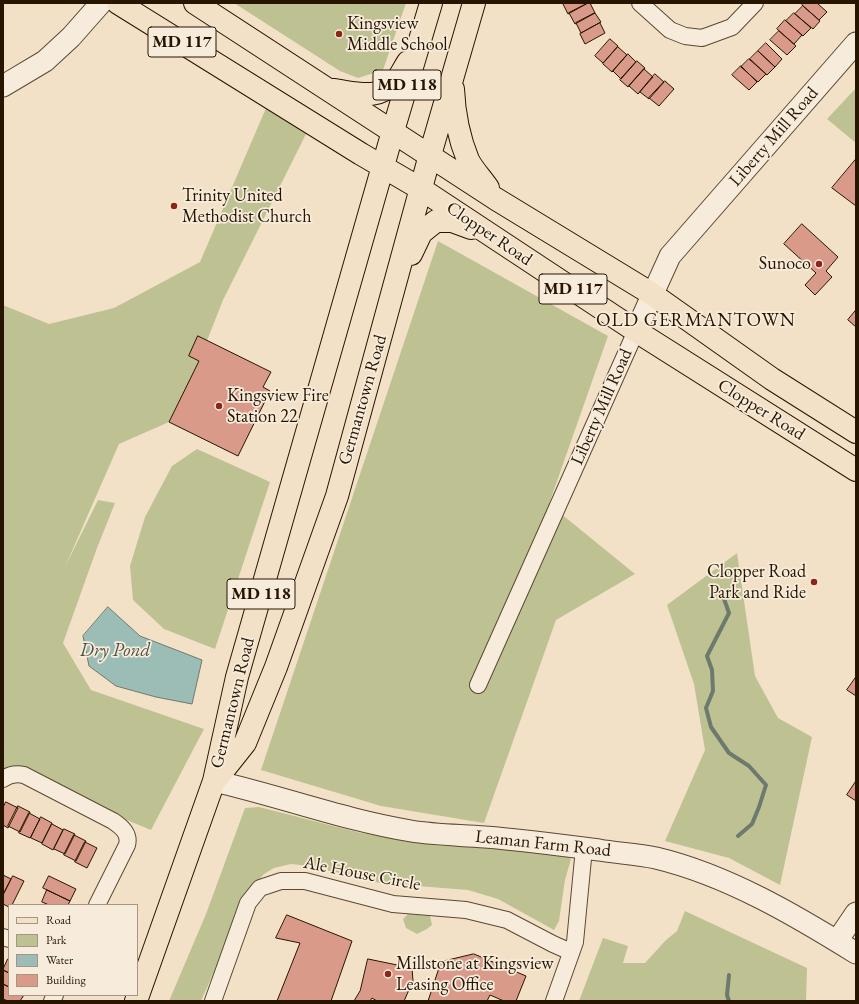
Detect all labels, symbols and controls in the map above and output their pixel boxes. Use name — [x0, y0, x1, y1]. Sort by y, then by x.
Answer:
place label: Kingsview Middle School — [347, 13, 448, 56]
road number: MD 117 — [148, 27, 216, 57]
marker: Kingsview Middle School — [334, 29, 344, 39]
road number: MD 118 — [373, 70, 441, 100]
street label: Liberty Mill Road — [725, 83, 823, 191]
place label: Trinity United Methodist Church — [182, 185, 311, 228]
street label: Clopper Road — [442, 197, 536, 271]
marker: Trinity United Methodist Church — [169, 201, 179, 211]
place label: Sunoco — [759, 253, 811, 275]
marker: Sunoco — [814, 259, 824, 269]
road number: MD 117 — [539, 274, 607, 304]
district label: OLD GERMANTOWN — [596, 310, 796, 332]
street label: Germantown Road — [334, 333, 392, 467]
street label: Liberty Mill Road — [567, 346, 637, 468]
street label: Clopper Road — [713, 375, 809, 445]
place label: Kingsview Fire Station 22 — [227, 385, 329, 428]
marker: Kingsview Fire Station 22 — [214, 401, 224, 411]
place label: Clopper Road Park and Ride — [707, 561, 806, 604]
marker: Clopper Road Park and Ride — [809, 577, 819, 587]
road number: MD 118 — [227, 579, 295, 609]
street label: Germantown Road — [206, 635, 260, 771]
water label: Dry Pond — [80, 640, 150, 662]
street label: Leaman Farm Road — [474, 826, 612, 862]
street label: Ale House Circle — [302, 852, 422, 896]
legend — [8, 904, 138, 996]
text: Road — [46, 912, 71, 928]
text: Park — [46, 932, 66, 948]
text: Water — [46, 952, 73, 968]
place label: Millstone at Kingsview Leasing Office — [396, 953, 554, 996]
marker: Millstone at Kingsview Leasing Office — [383, 969, 393, 979]
text: Building — [46, 972, 86, 988]

